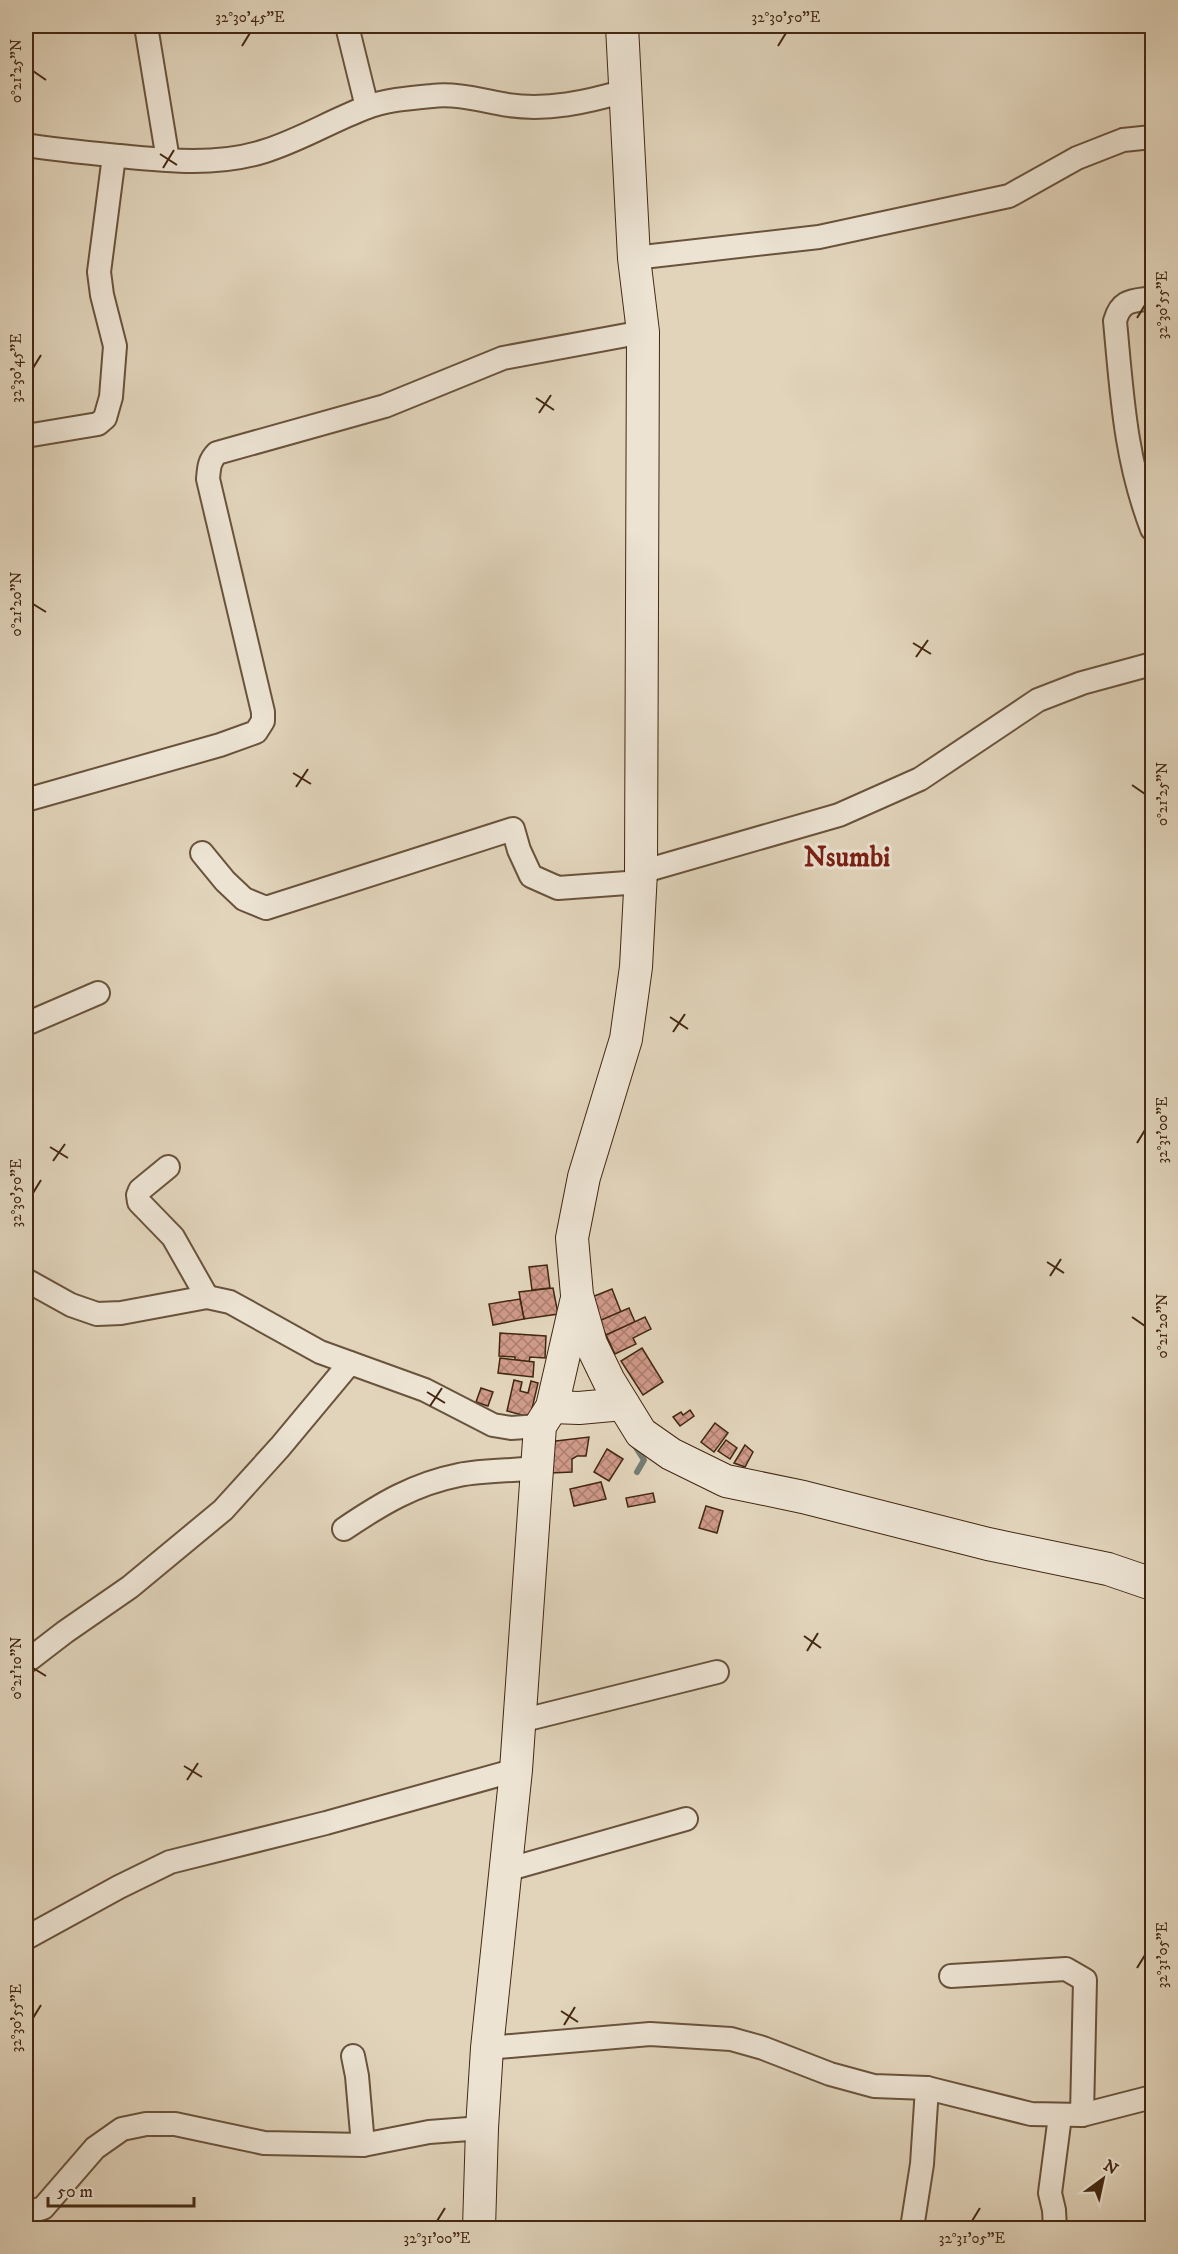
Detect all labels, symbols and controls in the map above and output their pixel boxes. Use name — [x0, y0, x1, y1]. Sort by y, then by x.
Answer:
text: 32°30'45"E — [215, 8, 285, 27]
text: 32°30'50"E — [752, 8, 821, 27]
text: 0°21'25"N — [7, 39, 26, 103]
text: 32°30'55"E — [1153, 270, 1172, 339]
text: 32°30'45"E — [7, 333, 26, 403]
text: 0°21'20"N — [7, 572, 26, 636]
text: 0°21'25"N — [1153, 762, 1172, 826]
district label: Nsumbi — [804, 840, 890, 875]
text: 32°31'00"E — [1153, 1096, 1172, 1163]
text: 32°30'50"E — [7, 1158, 26, 1227]
text: 0°21'20"N — [1153, 1294, 1172, 1358]
text: 0°21'10"N — [7, 1637, 26, 1699]
text: 32°31'05"E — [1153, 1921, 1172, 1988]
text: 32°30'55"E — [7, 1983, 26, 2052]
north arrow — [1073, 2149, 1133, 2209]
text: N — [1100, 2155, 1122, 2179]
scale bar — [48, 2170, 194, 2208]
text: 50 m — [57, 2181, 93, 2203]
text: 32°31'00"E — [404, 2229, 471, 2248]
text: 32°31'05"E — [939, 2229, 1006, 2248]

